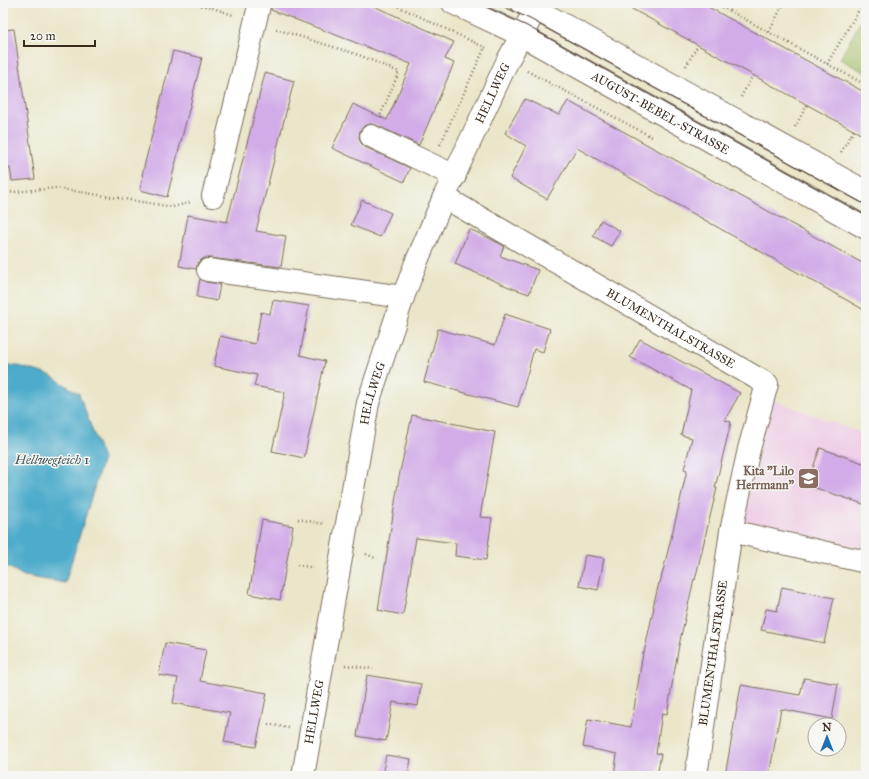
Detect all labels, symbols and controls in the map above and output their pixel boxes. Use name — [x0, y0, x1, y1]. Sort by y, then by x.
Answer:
scale bar — [24, 22, 95, 48]
text: 20 m — [30, 29, 56, 43]
street label: HELLWEG — [472, 60, 513, 126]
street label: AUGUST-BEBEL-STRASSE — [588, 68, 732, 157]
street label: BLUMENTHALSTRASSE — [604, 285, 738, 371]
street label: HELLWEG — [357, 360, 388, 426]
water label: Hellwegteich 1 — [14, 452, 89, 468]
place label: Kita "Lilo Herrmann" — [736, 464, 794, 492]
school or university icon: Kita "Lilo Herrmann" — [796, 465, 822, 491]
street label: BLUMENTHALSTRASSE — [696, 579, 730, 727]
street label: HELLWEG — [302, 678, 327, 745]
north arrow — [807, 717, 847, 757]
text: N — [822, 721, 832, 734]

